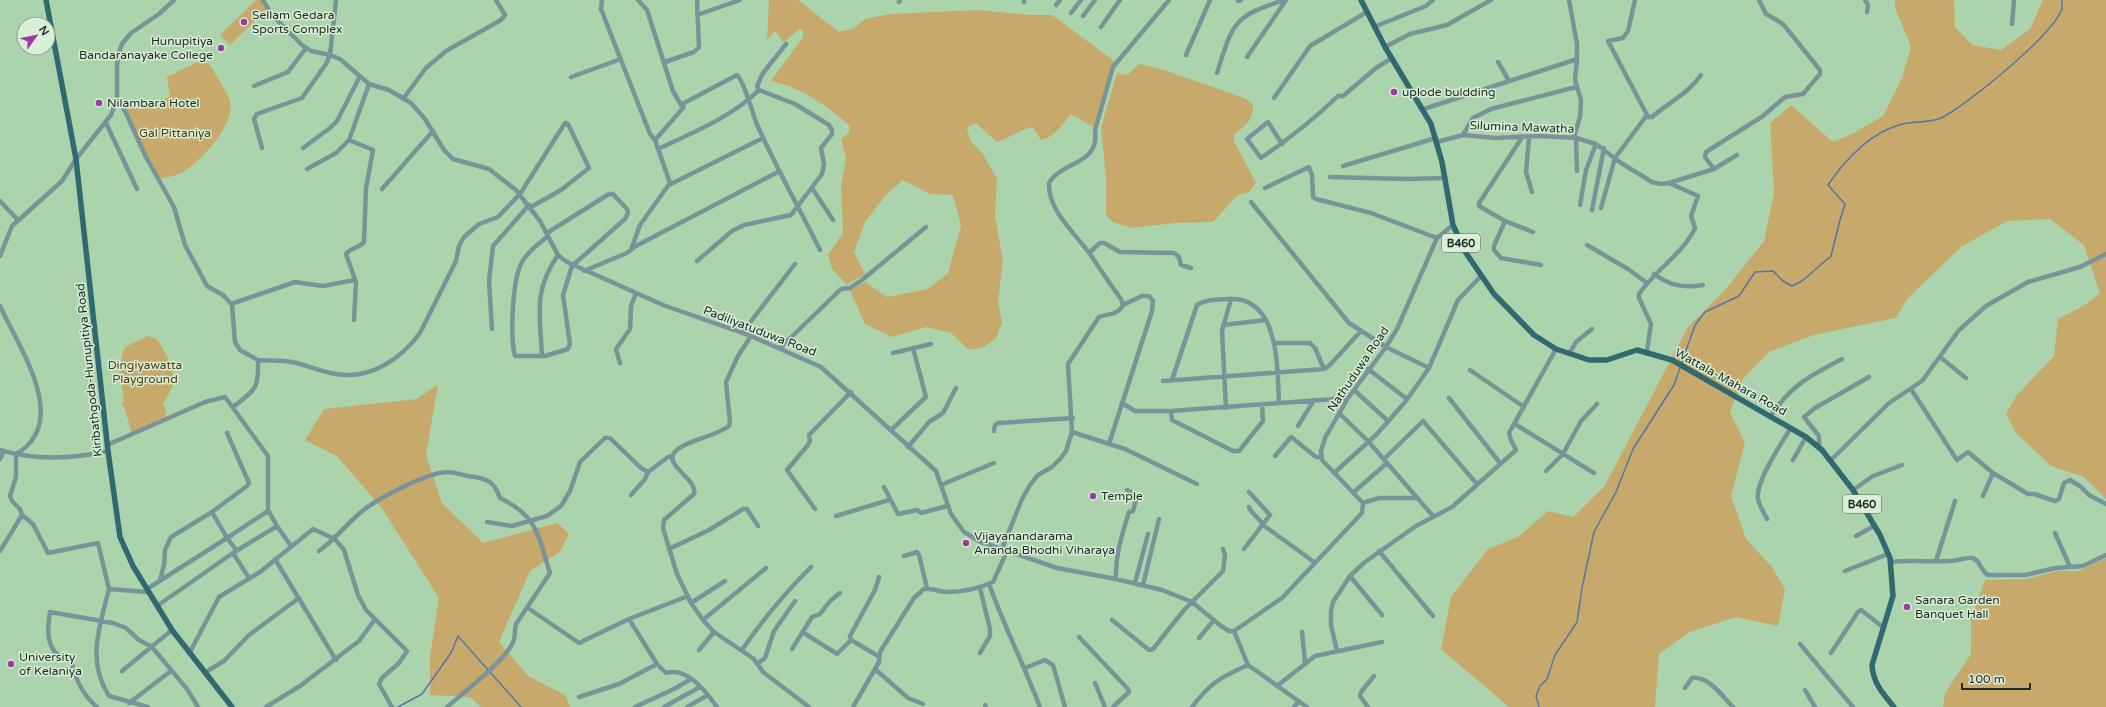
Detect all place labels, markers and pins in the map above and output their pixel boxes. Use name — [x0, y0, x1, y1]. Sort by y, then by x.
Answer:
place label: Sellam Gedara Sports Complex — [252, 8, 342, 36]
marker: Sellam Gedara Sports Complex — [239, 17, 249, 27]
place label: Hunupitiya Bandaranayake College — [79, 34, 213, 62]
marker: Hunupitiya Bandaranayake College — [216, 43, 226, 53]
place label: uplode buldding — [1402, 85, 1496, 99]
marker: uplode buldding — [1389, 87, 1399, 97]
place label: Nilambara Hotel — [107, 96, 199, 110]
marker: Nilambara Hotel — [94, 98, 104, 108]
place label: Temple — [1101, 489, 1143, 503]
marker: Temple — [1088, 491, 1098, 501]
place label: Vijayanandarama Ananda Bhodhi Viharaya — [974, 529, 1115, 557]
marker: Vijayanandarama Ananda Bhodhi Viharaya — [961, 538, 971, 548]
place label: Sanara Garden Banquet Hall — [1915, 593, 2000, 621]
marker: Sanara Garden Banquet Hall — [1902, 602, 1912, 612]
place label: University of Kelaniya — [19, 650, 82, 678]
marker: University of Kelaniya — [6, 659, 16, 669]

